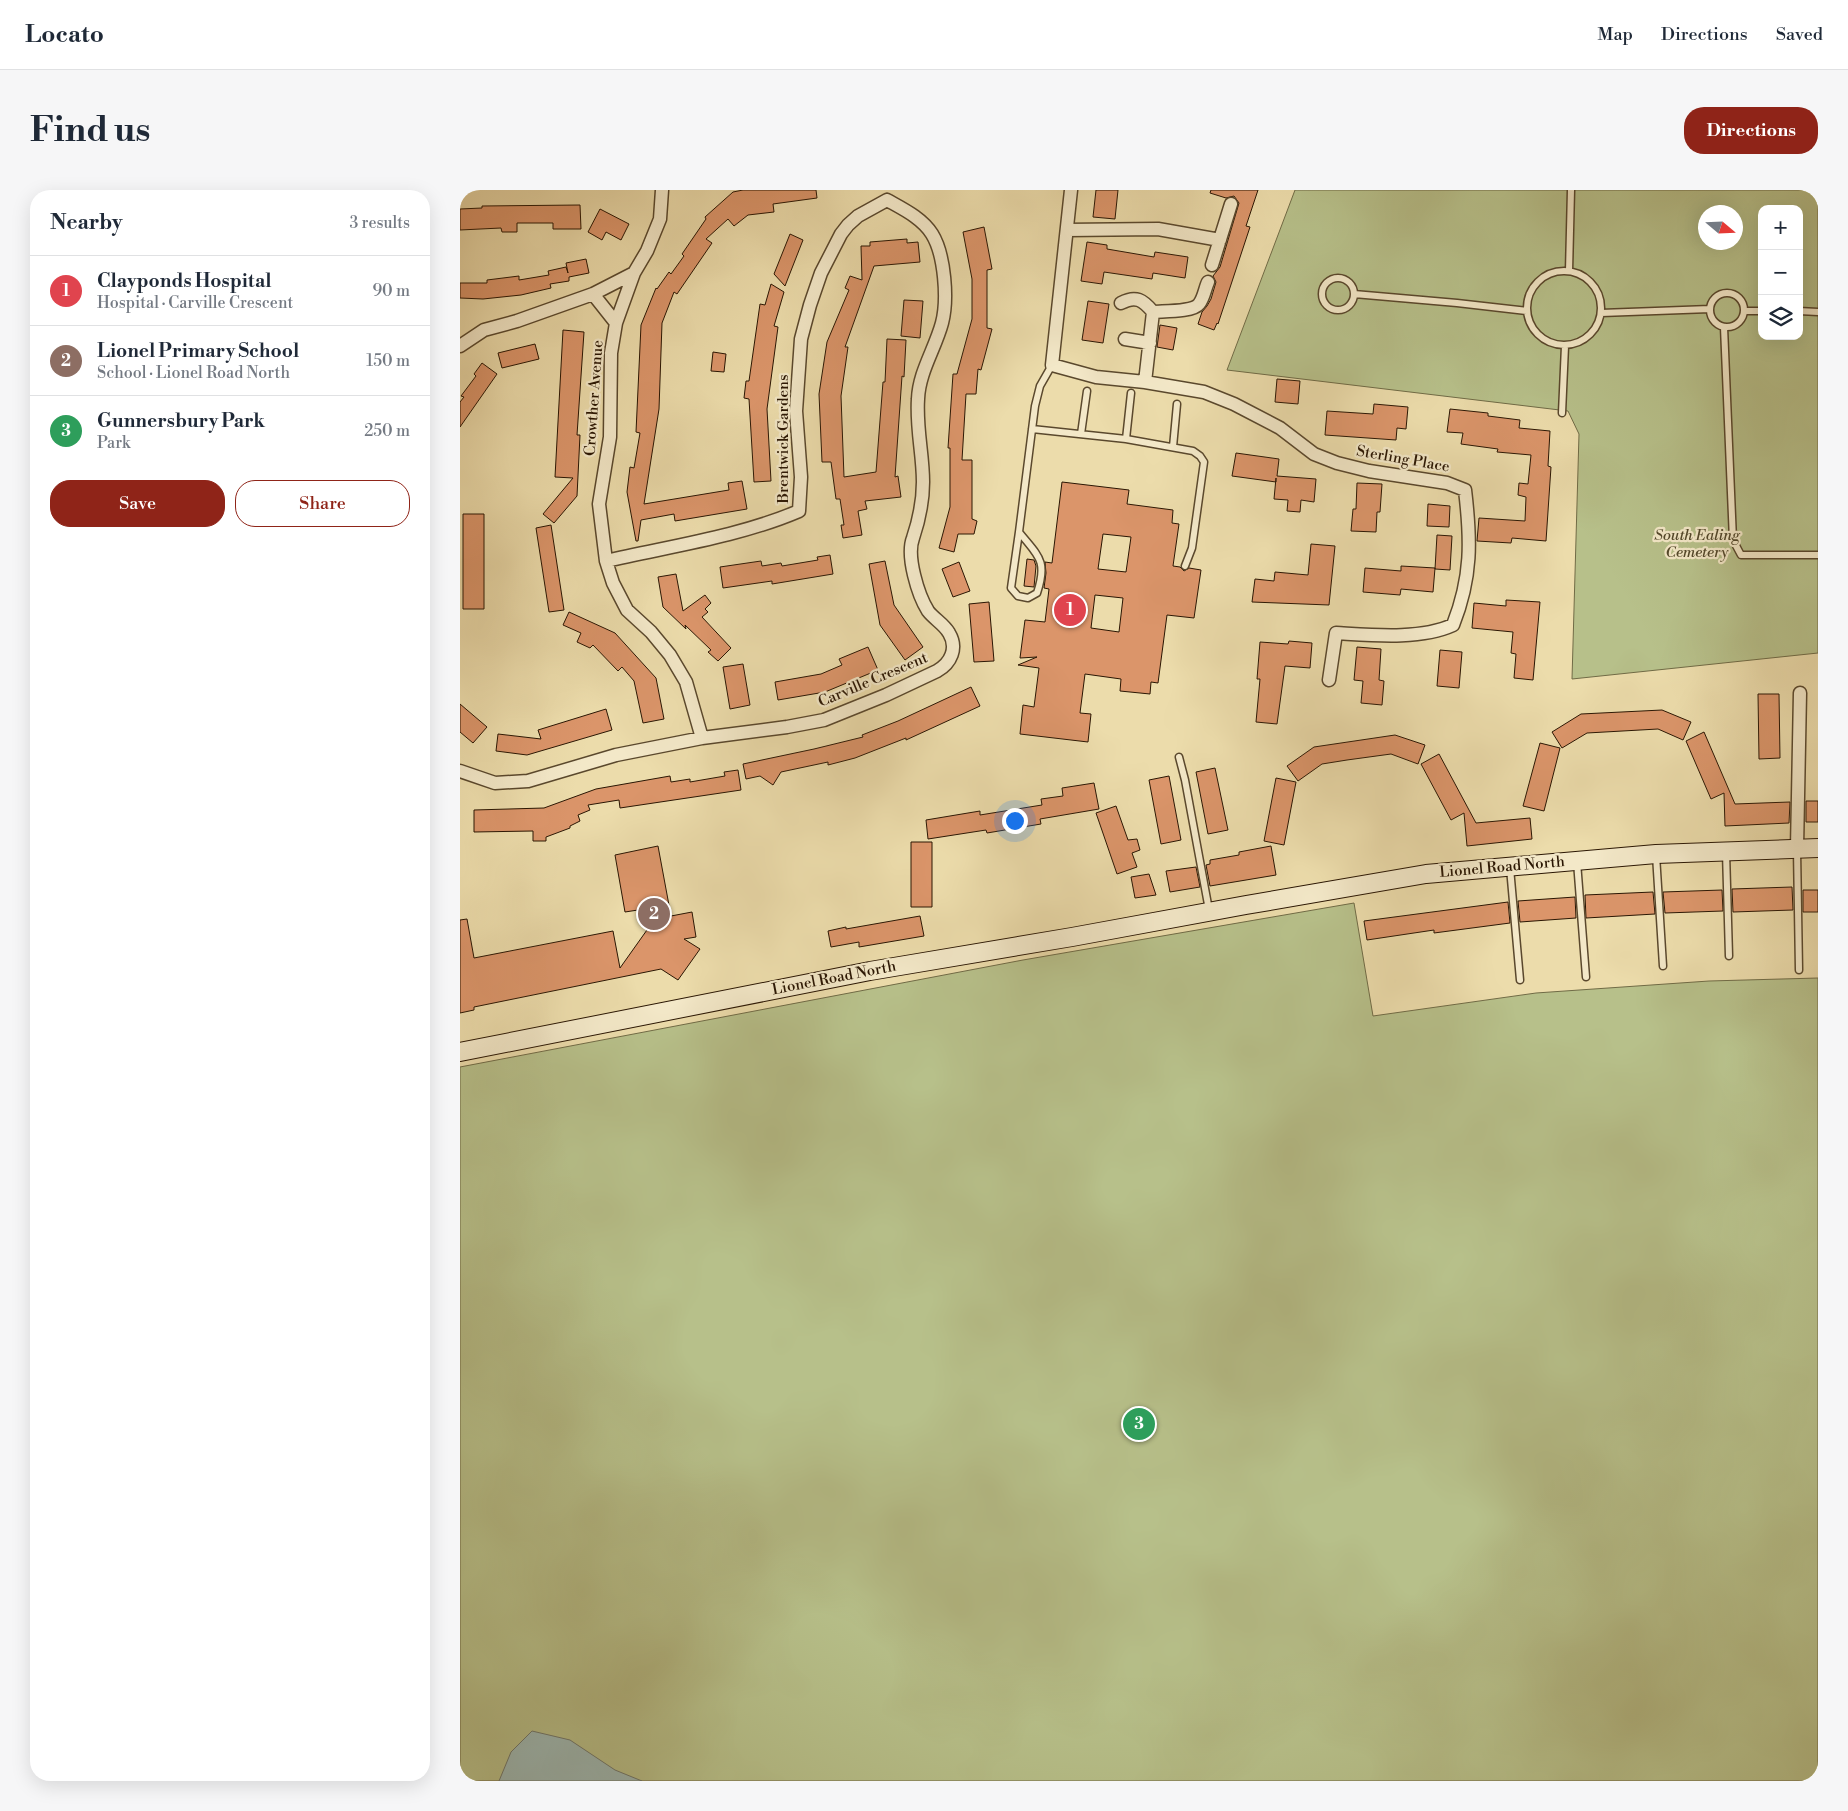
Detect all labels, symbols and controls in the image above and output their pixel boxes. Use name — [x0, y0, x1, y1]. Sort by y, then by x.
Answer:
text: Locato — [25, 20, 104, 50]
text: Map — [1597, 23, 1633, 46]
text: Directions — [1661, 23, 1748, 46]
text: Saved — [1776, 23, 1823, 46]
button: Directions — [1684, 107, 1818, 154]
text: Find us — [30, 109, 150, 152]
north arrow — [1698, 205, 1743, 250]
map controls — [1758, 205, 1803, 340]
button: + — [1758, 205, 1803, 250]
text: Nearby — [50, 210, 123, 236]
text: 3 results — [349, 213, 410, 233]
button: − — [1758, 250, 1803, 295]
text: Clayponds Hospital — [97, 269, 272, 293]
text: 1 — [62, 281, 70, 301]
text: 90 m — [372, 281, 410, 301]
text: Hospital · Carville Crescent — [97, 293, 293, 313]
button: layers — [1758, 295, 1803, 340]
text: Lionel Primary School — [97, 339, 299, 363]
street label: Crowther Avenue — [580, 339, 608, 457]
text: 2 — [61, 351, 71, 371]
text: 150 m — [366, 351, 410, 371]
text: School · Lionel Road North — [97, 363, 290, 383]
street label: Brentwick Gardens — [774, 374, 793, 505]
text: Gunnersbury Park — [97, 409, 265, 433]
text: 3 — [61, 421, 71, 441]
text: 250 m — [364, 421, 410, 441]
text: Park — [97, 433, 130, 453]
street label: Sterling Place — [1355, 441, 1451, 477]
button: Save — [50, 480, 225, 527]
button: Share — [235, 480, 410, 527]
park label: South Ealing Cemetery — [1654, 526, 1741, 562]
pin: 1 — [1054, 591, 1086, 629]
street label: Carville Crescent — [815, 648, 931, 712]
your location — [1002, 808, 1028, 834]
street label: Lionel Road North — [1438, 852, 1566, 882]
pin: 2 — [638, 895, 670, 933]
street label: Lionel Road North — [770, 957, 898, 999]
pin: 3 — [1123, 1405, 1155, 1443]

